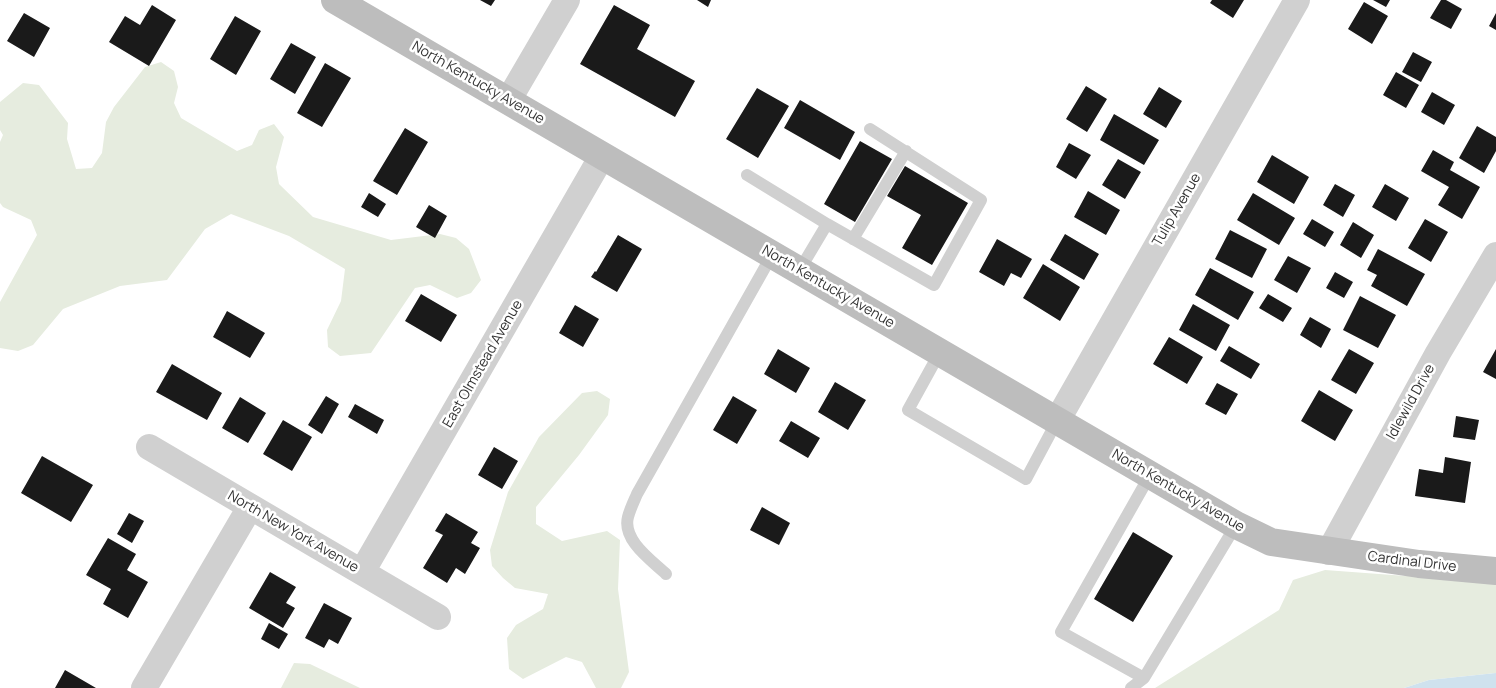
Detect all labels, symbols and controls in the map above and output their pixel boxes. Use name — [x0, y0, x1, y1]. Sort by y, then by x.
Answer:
street label: North Kentucky Avenue — [409, 38, 547, 128]
street label: Tulip Avenue — [1149, 170, 1205, 250]
street label: North Kentucky Avenue — [759, 242, 897, 332]
street label: East Olmstead Avenue — [440, 297, 526, 431]
street label: Idlewild Drive — [1383, 361, 1439, 443]
street label: North Kentucky Avenue — [1109, 446, 1247, 536]
street label: North New York Avenue — [225, 488, 361, 576]
street label: Cardinal Drive — [1367, 548, 1457, 576]

